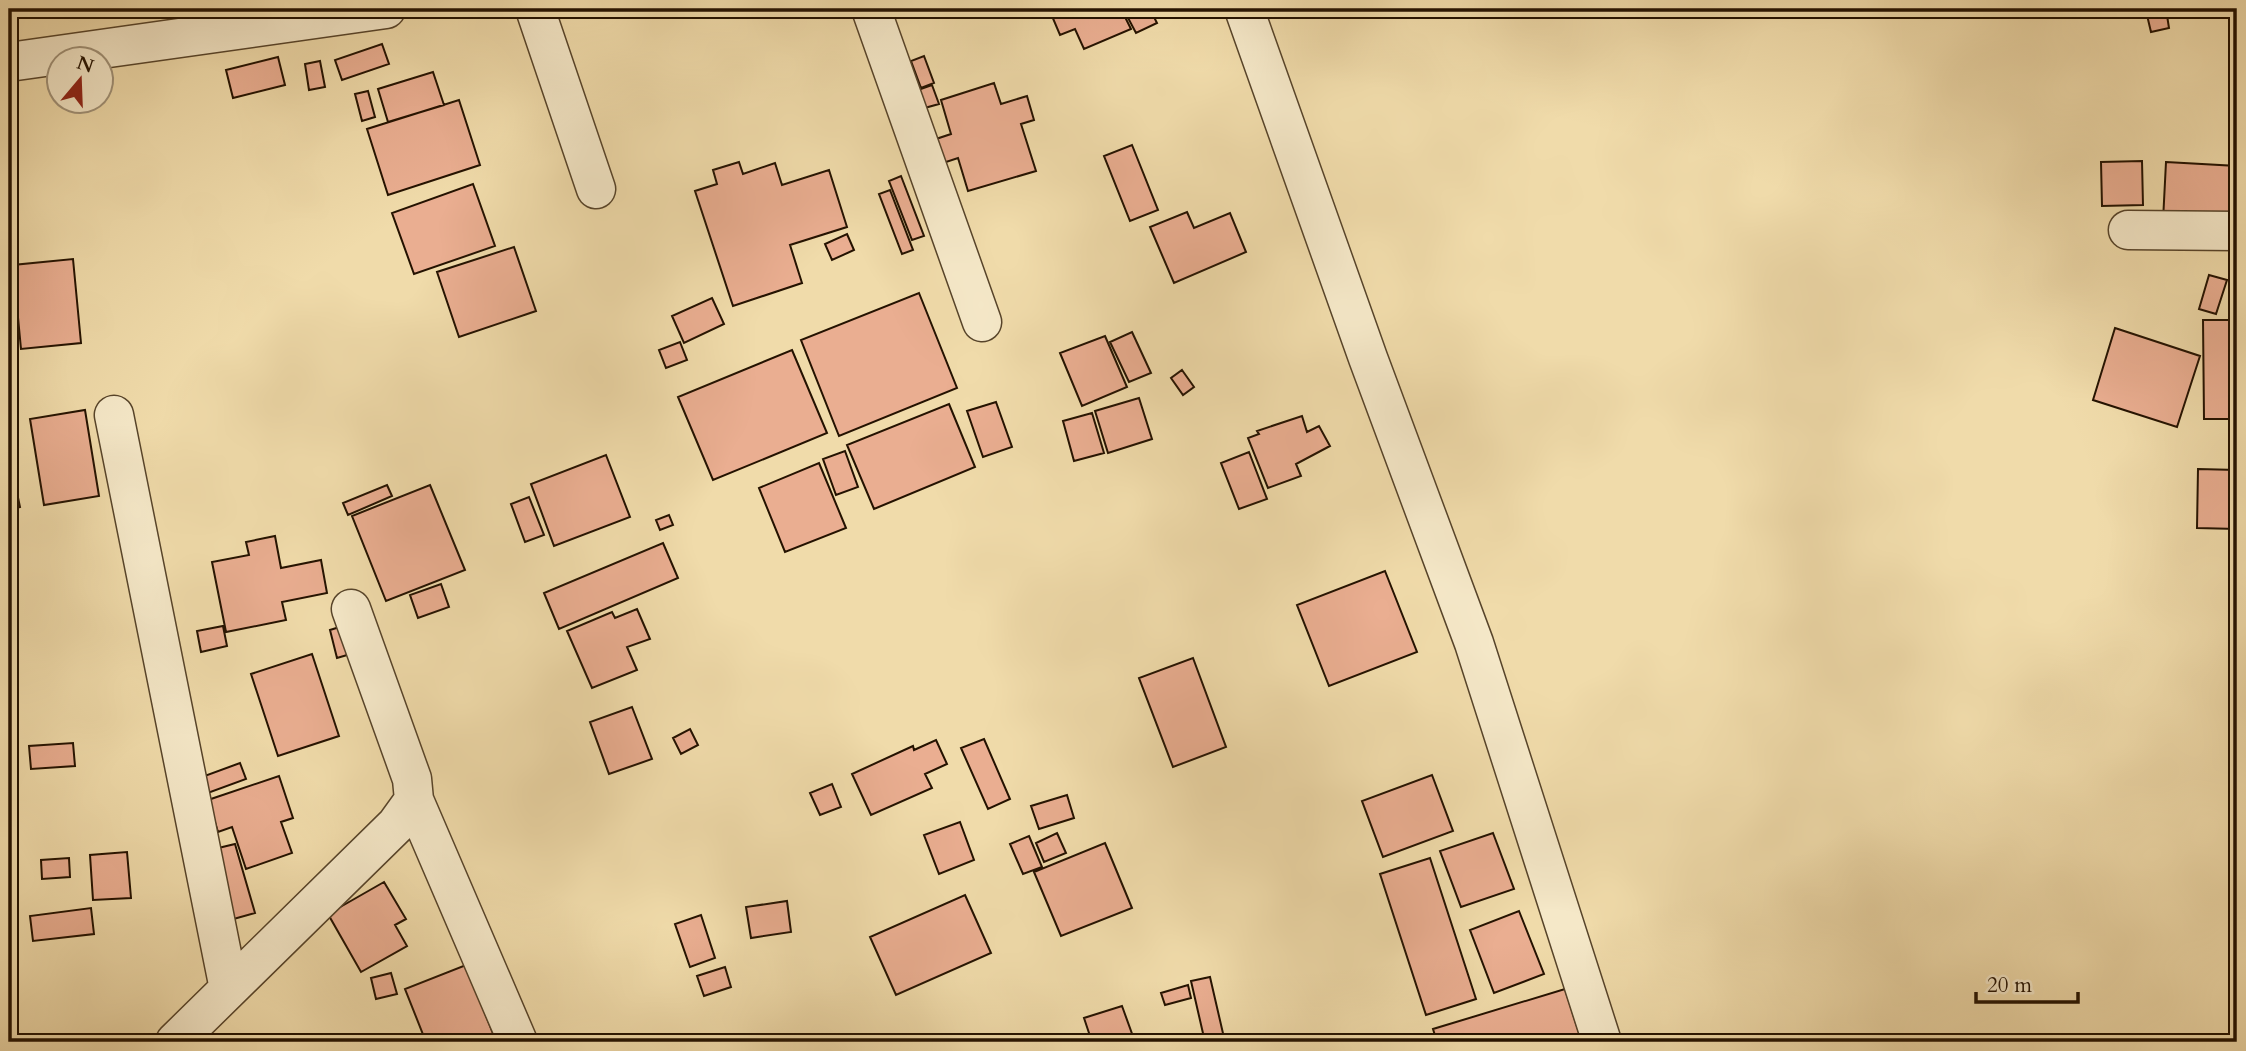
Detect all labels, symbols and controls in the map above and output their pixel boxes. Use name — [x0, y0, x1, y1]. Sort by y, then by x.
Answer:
north arrow — [46, 46, 116, 116]
text: N — [73, 50, 98, 80]
scale bar — [1976, 960, 2078, 1004]
text: 20 m — [1987, 971, 2032, 1000]

